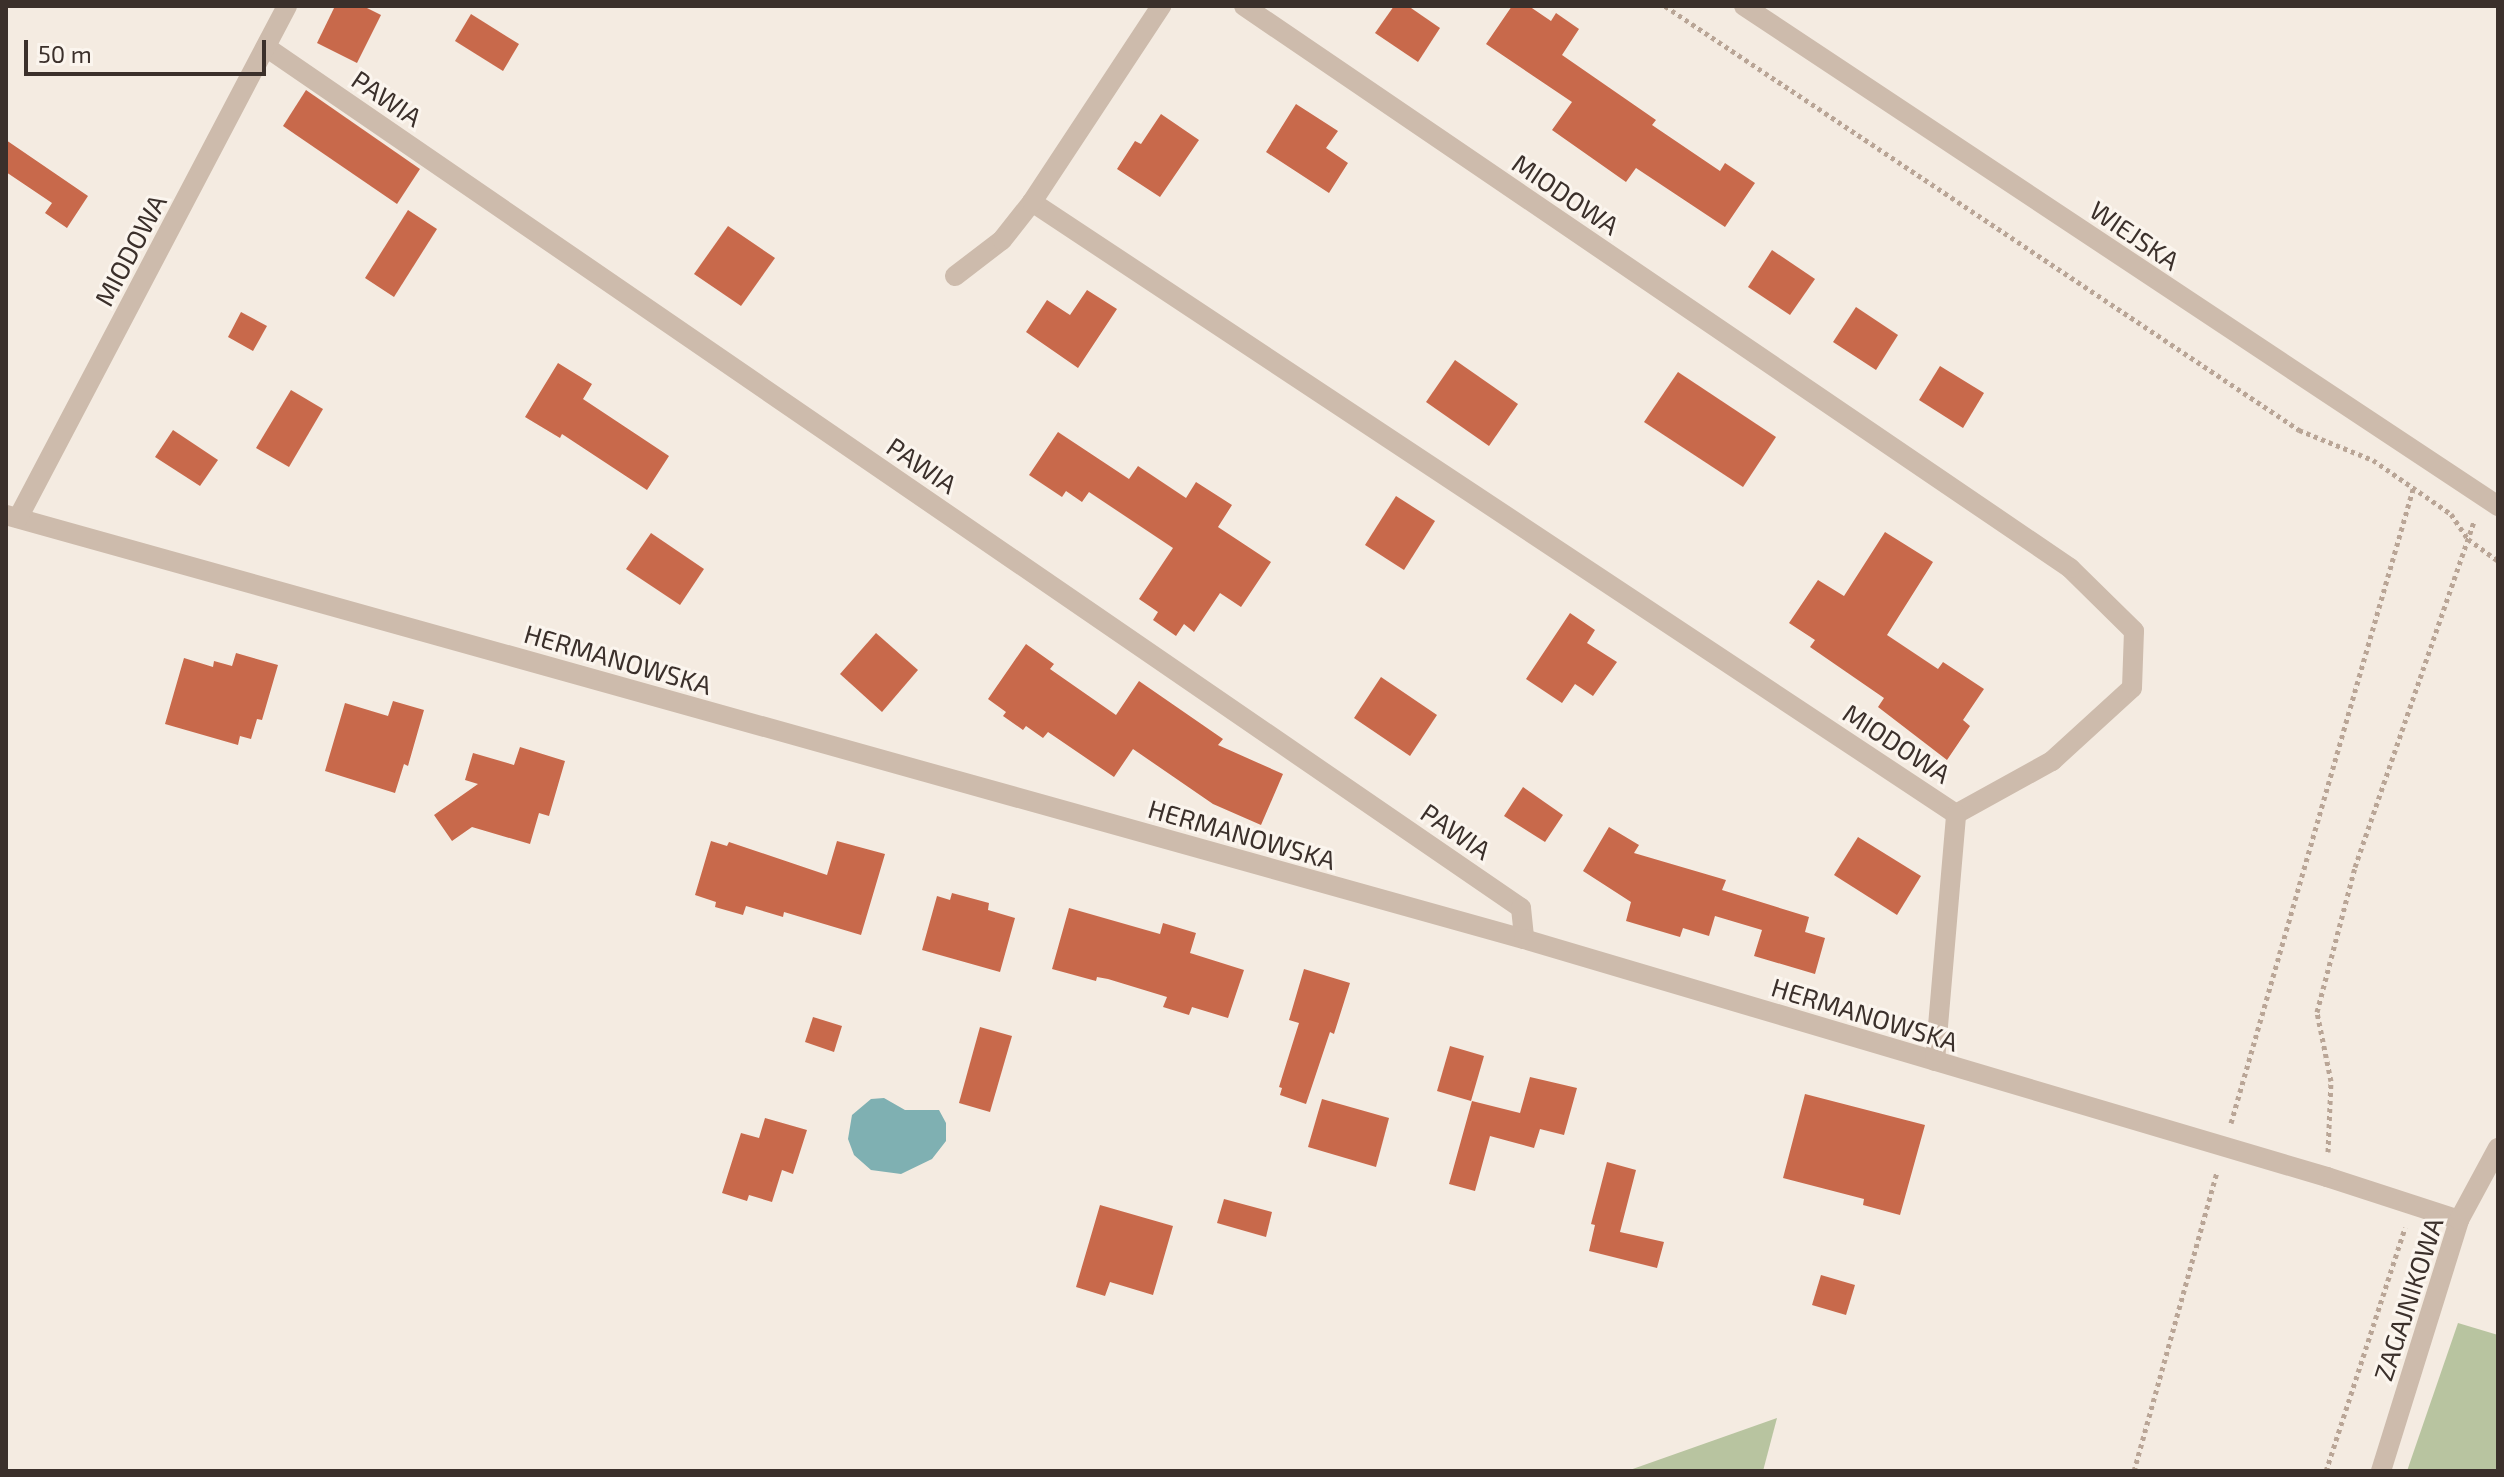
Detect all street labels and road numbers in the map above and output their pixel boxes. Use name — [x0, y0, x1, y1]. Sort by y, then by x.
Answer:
street label: PAWIA — [346, 63, 428, 133]
street label: MIODOWA — [1507, 147, 1625, 241]
street label: MIODOWA — [88, 189, 172, 311]
street label: WIEJSKA — [2084, 194, 2186, 276]
street label: PAWIA — [881, 430, 963, 500]
street label: HERMANOWSKA — [521, 617, 715, 701]
street label: MIODOWA — [1837, 697, 1957, 789]
street label: HERMANOWSKA — [1145, 792, 1339, 876]
street label: PAWIA — [1415, 796, 1497, 866]
street label: HERMANOWSKA — [1768, 971, 1962, 1057]
street label: ZAGAJNIKOWA — [2367, 1214, 2449, 1384]

